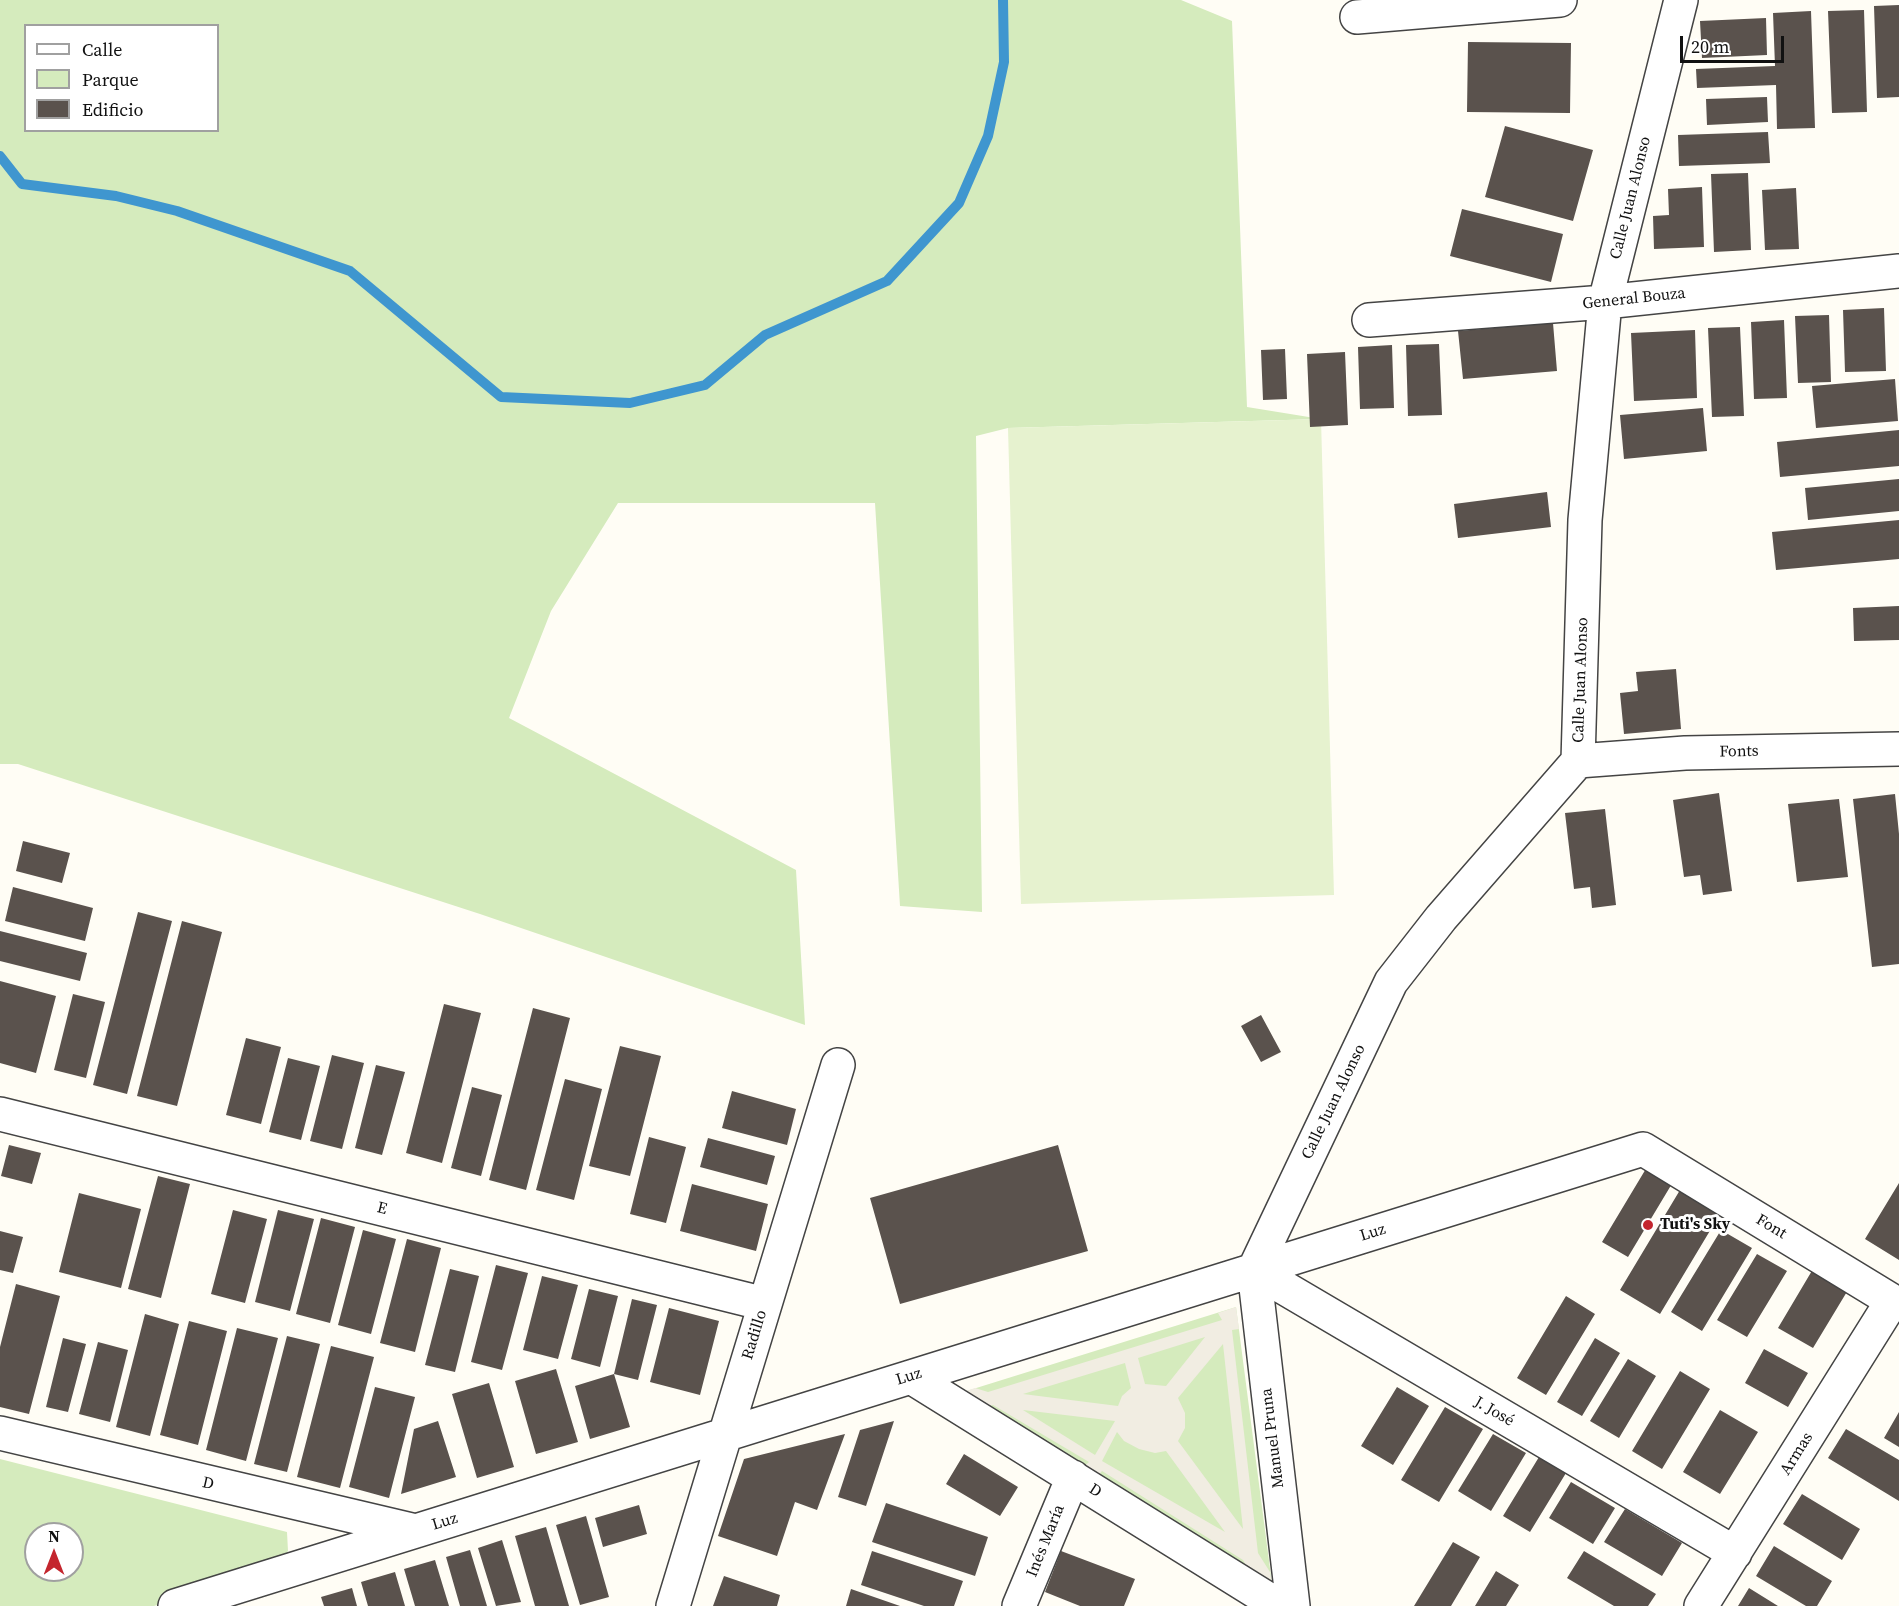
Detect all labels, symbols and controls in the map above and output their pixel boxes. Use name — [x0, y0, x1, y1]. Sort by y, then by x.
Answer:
legend — [24, 24, 219, 132]
scale bar — [1683, 24, 1786, 62]
text: 20 m — [1691, 34, 1729, 59]
text: Calle — [82, 37, 122, 62]
text: Parque — [82, 67, 139, 92]
text: Edificio — [82, 97, 143, 122]
street label: Calle Juan Alonso — [1606, 135, 1656, 261]
street label: General Bouza — [1581, 284, 1687, 314]
street label: Calle Juan Alonso — [1569, 617, 1593, 743]
street label: Fonts — [1719, 742, 1759, 762]
street label: Calle Juan Alonso — [1298, 1041, 1370, 1163]
street label: E — [375, 1199, 389, 1219]
street label: Font — [1752, 1210, 1790, 1244]
place label: Tuti's Sky — [1660, 1215, 1730, 1235]
marker: Tuti's Sky — [1641, 1218, 1655, 1232]
street label: Luz — [1358, 1220, 1388, 1246]
street label: Radillo — [738, 1308, 772, 1362]
street label: Luz — [894, 1364, 924, 1390]
street label: Manuel Pruna — [1257, 1387, 1289, 1489]
street label: J. José — [1470, 1393, 1518, 1431]
street label: Armas — [1776, 1429, 1818, 1479]
street label: D — [200, 1473, 216, 1495]
street label: D — [1085, 1480, 1105, 1502]
street label: Inés María — [1023, 1502, 1069, 1580]
street label: Luz — [430, 1509, 460, 1535]
north arrow — [24, 1522, 84, 1582]
text: N — [48, 1525, 60, 1547]

